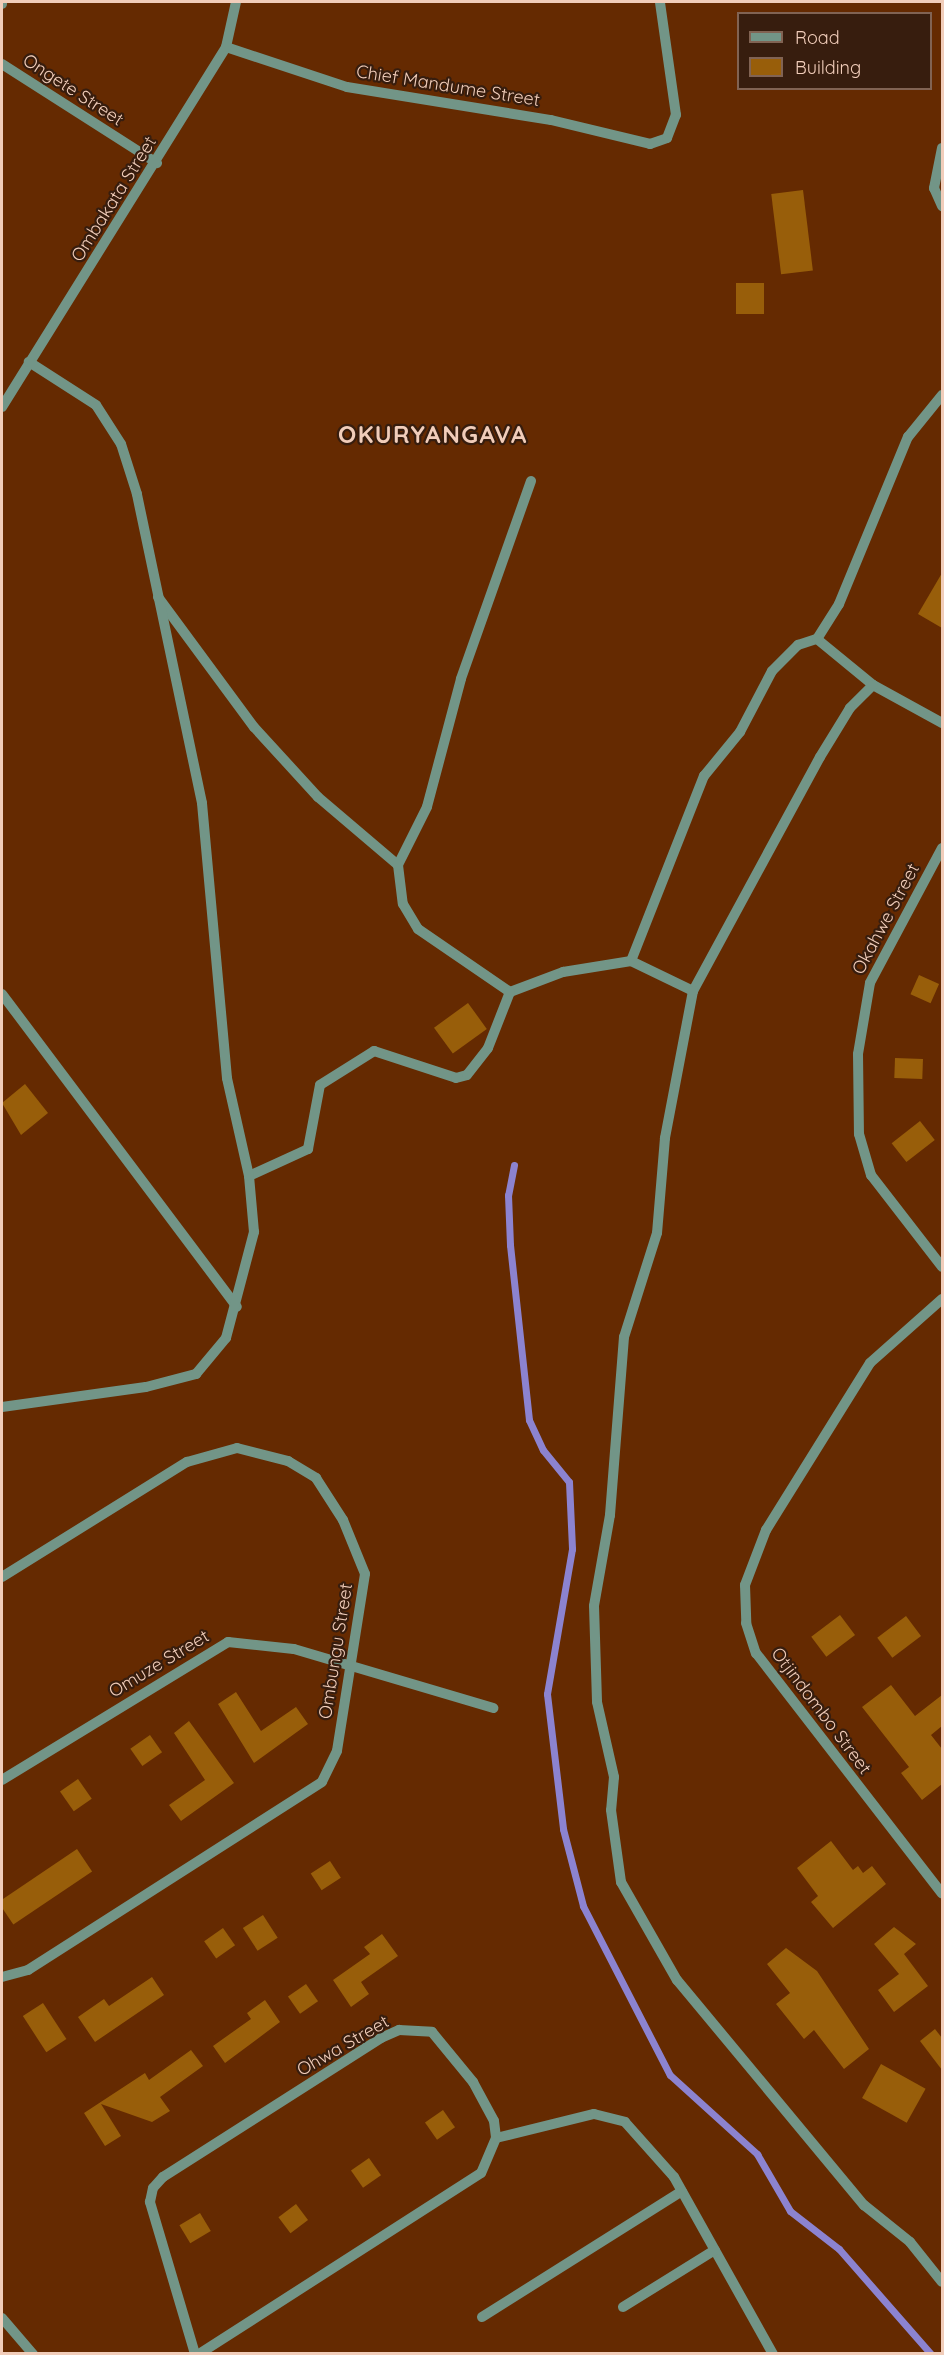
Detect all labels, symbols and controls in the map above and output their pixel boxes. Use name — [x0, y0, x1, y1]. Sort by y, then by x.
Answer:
legend — [737, 12, 932, 90]
text: Road — [795, 26, 840, 49]
street label: Ongete Street — [19, 49, 127, 131]
text: Building — [795, 56, 861, 79]
street label: Chief Mandume Street — [355, 61, 541, 111]
street label: Ombakata Street — [67, 132, 161, 266]
district label: OKURYANGAVA — [338, 421, 528, 449]
street label: Okahwe Street — [848, 860, 924, 978]
street label: Ombungu Street — [315, 1582, 357, 1720]
street label: Omuze Street — [105, 1626, 213, 1702]
street label: Otjindombo Street — [766, 1643, 876, 1779]
street label: Ohwa Street — [293, 2011, 393, 2081]

